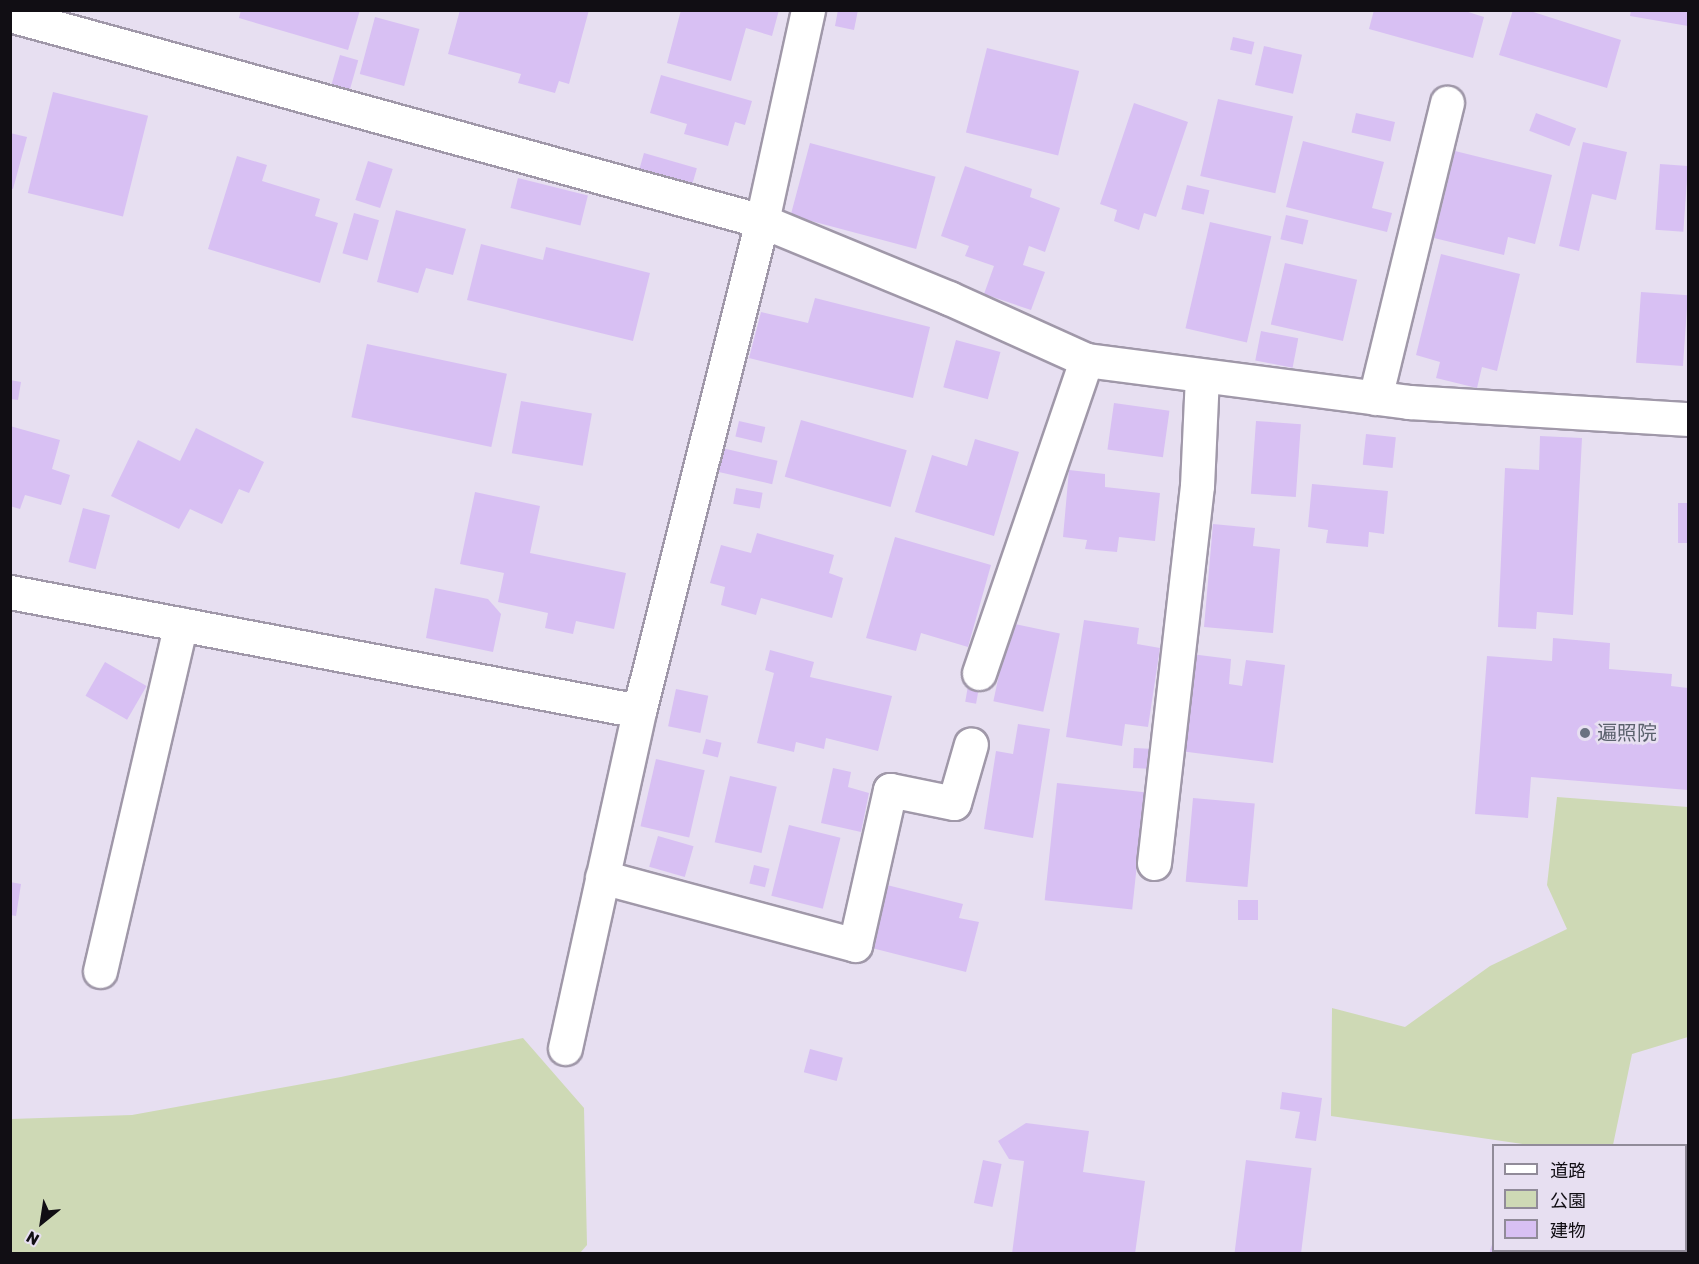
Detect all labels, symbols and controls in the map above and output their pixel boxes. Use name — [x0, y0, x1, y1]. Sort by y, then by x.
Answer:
place label: 遍照院 — [1597, 721, 1657, 745]
marker: 遍照院 — [1578, 726, 1592, 740]
legend — [1492, 1144, 1687, 1252]
text: 道路 — [1550, 1160, 1586, 1182]
text: 公園 — [1550, 1190, 1586, 1212]
north arrow — [12, 1192, 72, 1252]
text: 建物 — [1550, 1220, 1586, 1242]
text: N — [23, 1227, 42, 1249]

